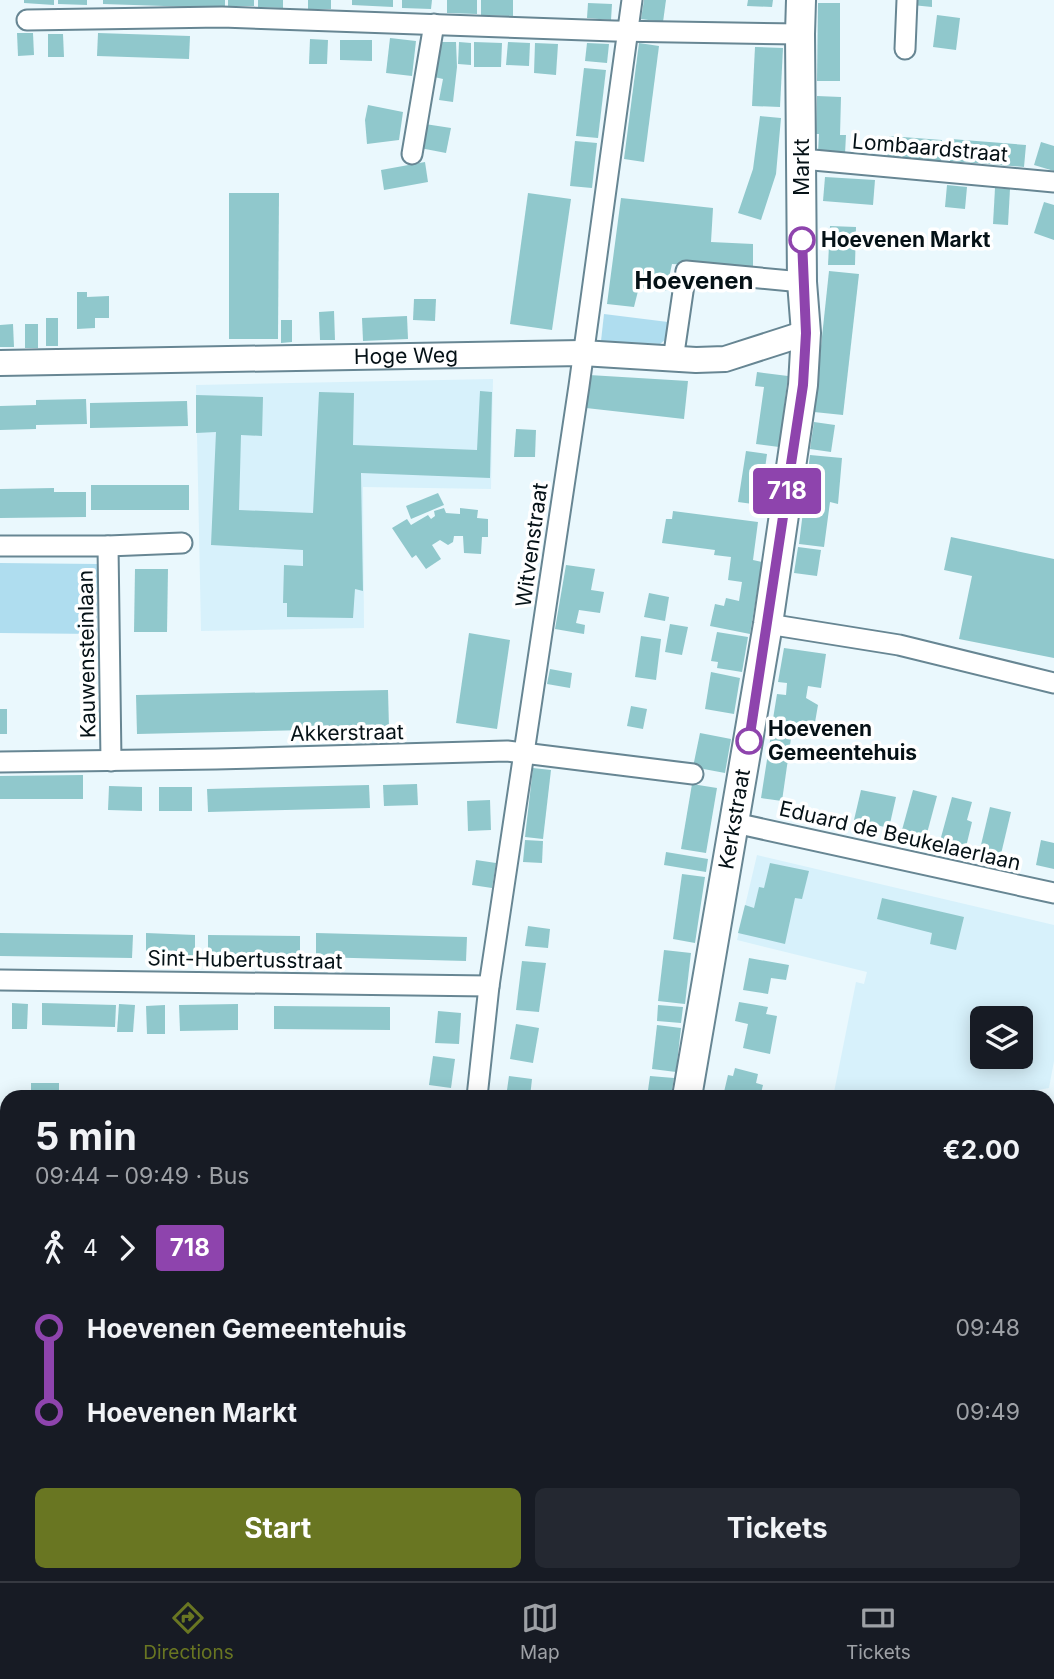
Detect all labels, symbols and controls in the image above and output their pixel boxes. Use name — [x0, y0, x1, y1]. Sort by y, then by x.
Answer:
street label: Lombaardstraat — [851, 128, 1009, 167]
street label: Markt — [789, 138, 814, 196]
marker: Hoevenen Markt — [789, 227, 815, 253]
place label: Hoevenen Markt — [821, 227, 991, 252]
district label: Hoevenen — [635, 266, 753, 295]
street label: Hoge Weg — [354, 342, 458, 369]
line badge: 718 — [747, 468, 827, 514]
text: 718 — [767, 476, 807, 505]
street label: Witvenstraat — [510, 481, 553, 609]
street label: Kauwensteinlaan — [73, 570, 100, 738]
place label: Hoevenen Gemeentehuis — [768, 716, 917, 765]
street label: Akkerstraat — [290, 719, 404, 746]
marker: Hoevenen Gemeentehuis — [736, 728, 762, 754]
street label: Kerkstraat — [713, 767, 755, 871]
street label: Eduard de Beukelaerlaan — [777, 796, 1023, 875]
street label: Sint-Hubertusstraat — [147, 945, 343, 974]
map controls — [970, 1006, 1033, 1069]
button: layers — [970, 1006, 1033, 1069]
text: 5 min — [35, 1113, 137, 1159]
text: €2.00 — [943, 1134, 1020, 1165]
text: 09:44 – 09:49 · Bus — [35, 1162, 249, 1190]
icon: walk — [35, 1229, 73, 1267]
icon: forward — [108, 1229, 146, 1267]
text: 718 — [170, 1233, 210, 1262]
text: 4 — [83, 1234, 98, 1262]
text: Hoevenen Gemeentehuis — [87, 1313, 407, 1344]
text: 09:48 — [956, 1314, 1020, 1342]
text: Hoevenen Markt — [87, 1397, 297, 1428]
text: 09:49 — [955, 1398, 1020, 1426]
button: Start — [35, 1488, 521, 1568]
button: Tickets — [535, 1488, 1020, 1568]
tab: Directions — [143, 1599, 234, 1664]
tab: Map — [520, 1599, 560, 1664]
tab: Tickets — [846, 1599, 911, 1664]

